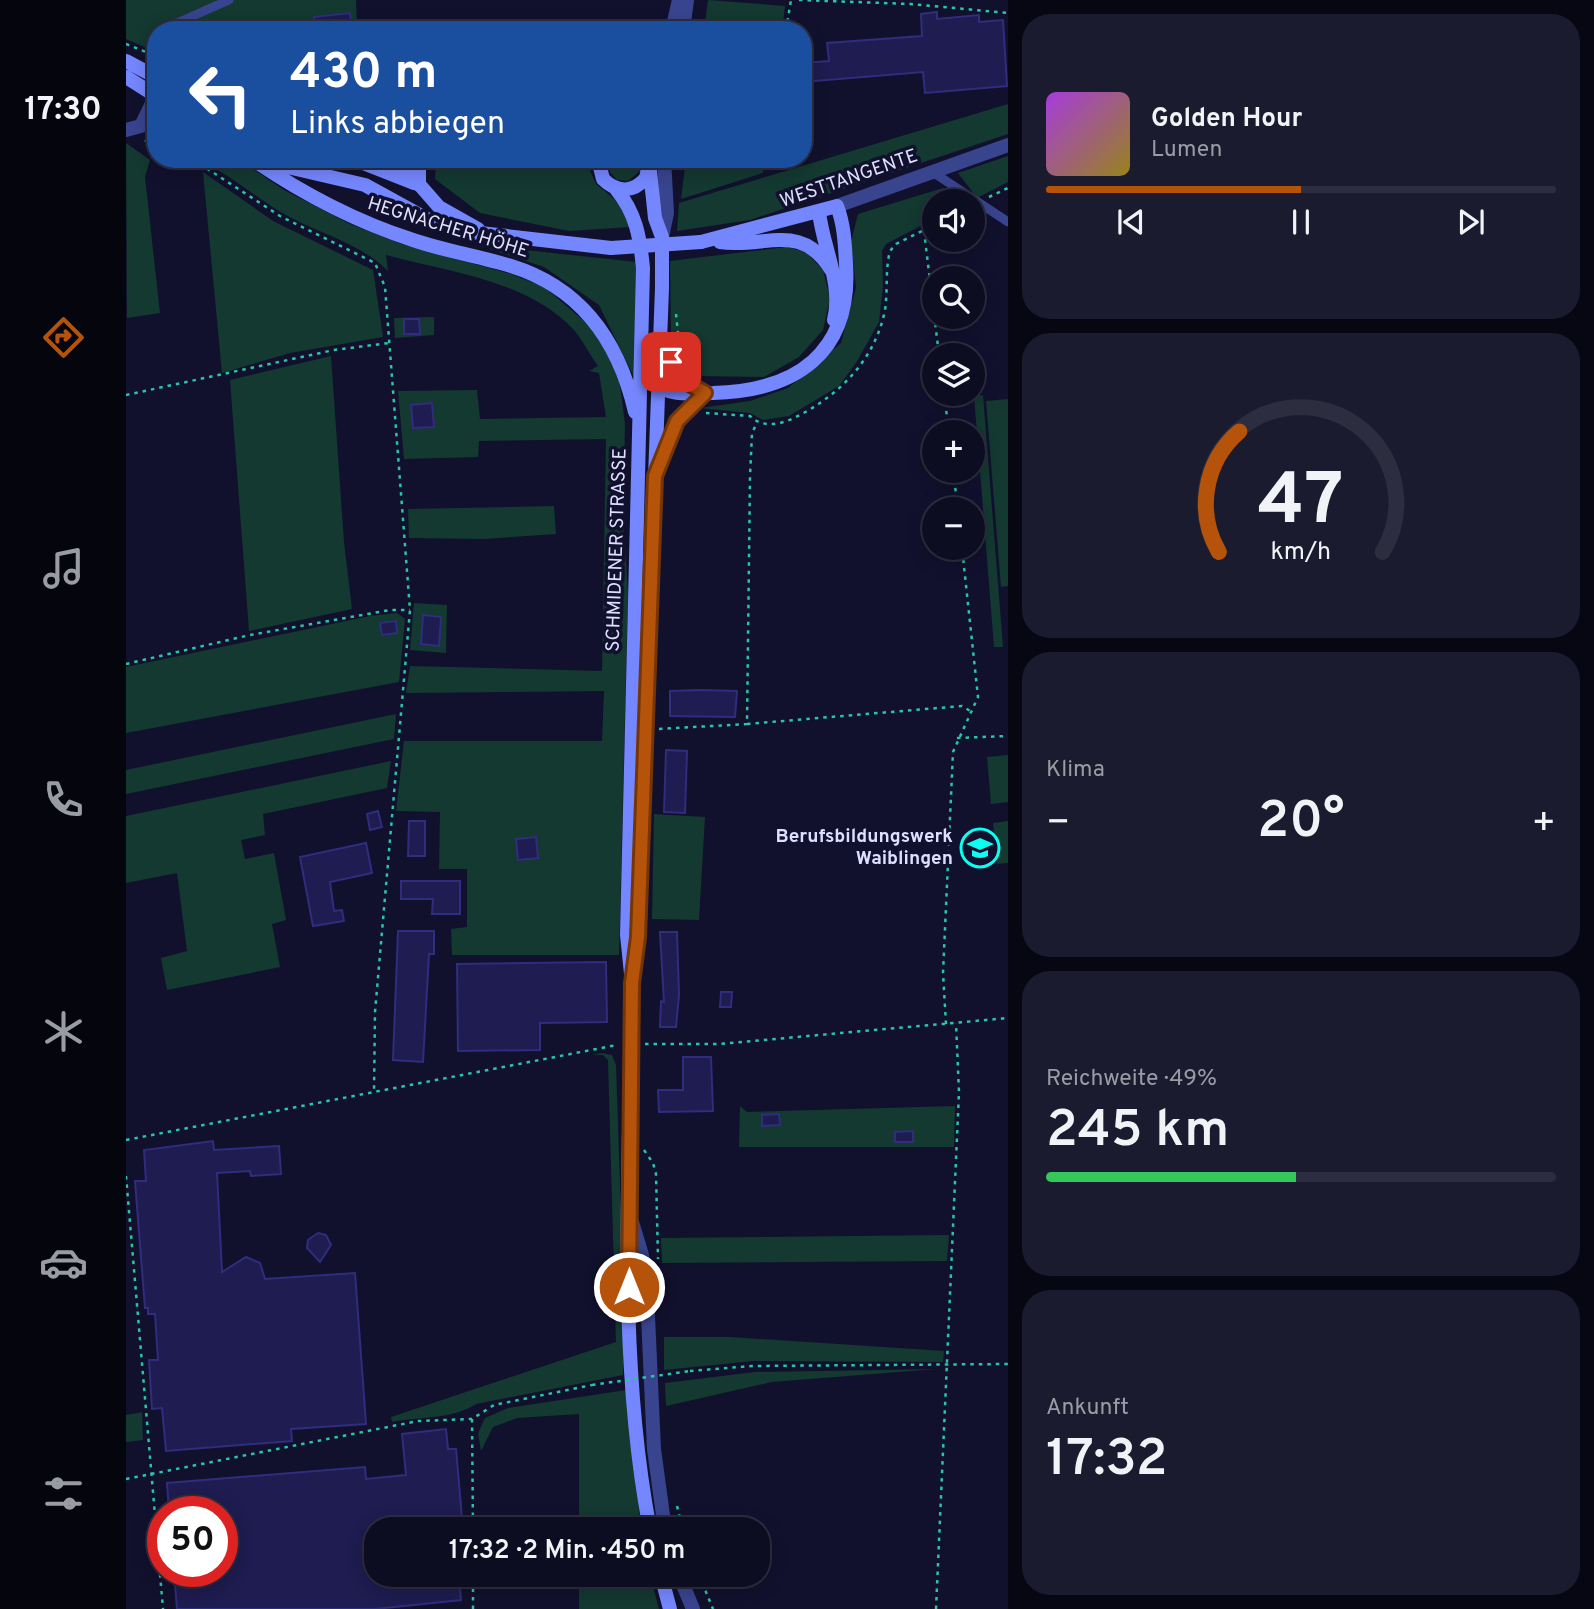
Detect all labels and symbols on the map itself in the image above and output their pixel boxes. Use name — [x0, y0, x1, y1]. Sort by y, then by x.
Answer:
street label: WESTTANGENTE — [777, 144, 921, 214]
street label: HEGNACHER HÖHE — [364, 191, 532, 264]
pin — [641, 332, 701, 392]
street label: SCHMIDENER STRASSE — [601, 448, 633, 652]
place label: Berufsbildungswerk Waiblingen — [775, 825, 953, 871]
school or university icon: Berufsbildungswerk Waiblingen — [959, 827, 1001, 869]
position arrow — [592, 1250, 666, 1324]
speed limit sign: 50 — [147, 1496, 238, 1587]

